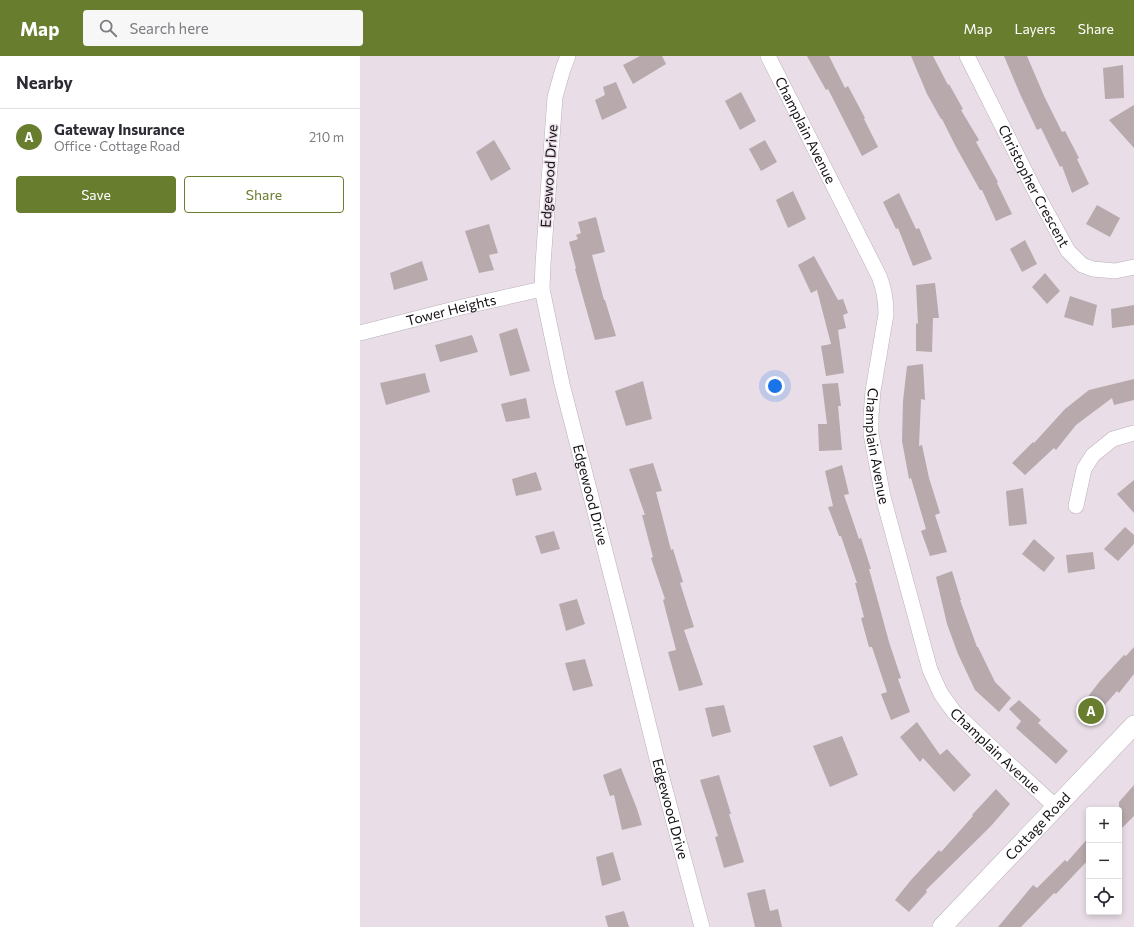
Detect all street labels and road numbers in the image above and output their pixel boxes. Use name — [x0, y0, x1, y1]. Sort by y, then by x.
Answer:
street label: Champlain Avenue — [772, 74, 840, 186]
street label: Christopher Crescent — [995, 122, 1073, 250]
street label: Edgewood Drive — [536, 124, 561, 228]
street label: Tower Heights — [404, 291, 498, 329]
street label: Champlain Avenue — [863, 387, 894, 506]
street label: Edgewood Drive — [570, 442, 612, 547]
street label: Champlain Avenue — [947, 704, 1044, 797]
street label: Edgewood Drive — [649, 757, 692, 861]
street label: Cottage Road — [1001, 789, 1074, 863]

